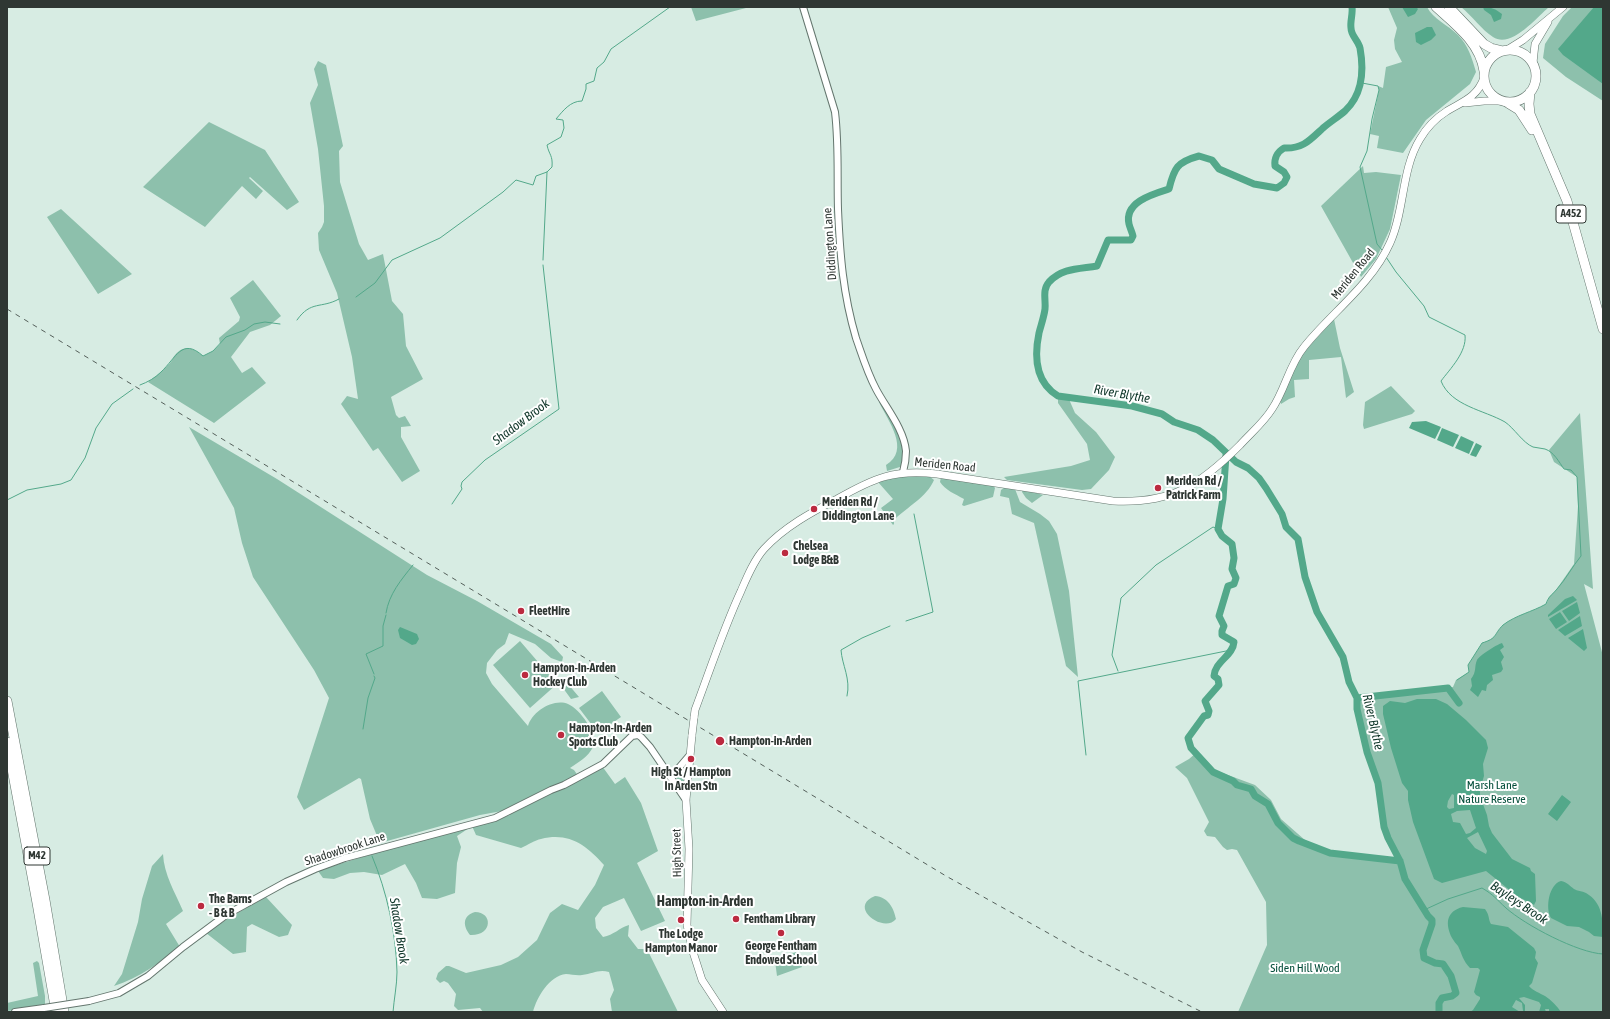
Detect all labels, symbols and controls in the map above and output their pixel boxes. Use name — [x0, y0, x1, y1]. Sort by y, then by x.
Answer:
road number: A452 — [1556, 205, 1586, 223]
street label: Diddington Lane — [820, 207, 840, 281]
street label: Meriden Road — [1328, 246, 1378, 302]
water label: River Blythe — [1093, 381, 1151, 407]
water label: Shadow Brook — [490, 396, 552, 448]
street label: Meriden Road — [914, 455, 976, 475]
place label: Meriden Rd / Patrick Farm — [1166, 474, 1222, 502]
marker: Meriden Rd / Patrick Farm — [1153, 483, 1163, 493]
place label: Meriden Rd / Diddington Lane — [822, 495, 895, 523]
marker: Meriden Rd / Diddington Lane — [809, 504, 819, 514]
place label: Chelsea Lodge B&B — [793, 539, 839, 567]
marker: Chelsea Lodge B&B — [780, 548, 790, 558]
place label: FleetHire — [529, 604, 570, 618]
marker: FleetHire — [516, 606, 526, 616]
place label: Hampton-In-Arden Hockey Club — [533, 661, 616, 689]
marker: Hampton-In-Arden Hockey Club — [520, 670, 530, 680]
water label: River Blythe — [1359, 692, 1387, 752]
place label: Hampton-In-Arden Sports Club — [569, 721, 652, 749]
marker: Hampton-In-Arden Sports Club — [556, 730, 566, 740]
place label: Hampton-in-Arden — [729, 734, 812, 748]
marker: Hampton-in-Arden — [714, 735, 726, 747]
marker: High St / Hampton In Arden Stn — [686, 754, 696, 764]
place label: High St / Hampton In Arden Stn — [651, 765, 731, 793]
park label: Marsh Lane Nature Reserve — [1458, 778, 1526, 806]
street label: Shadowbrook Lane — [303, 829, 387, 869]
street label: High Street — [669, 829, 685, 877]
road number: M42 — [24, 847, 50, 865]
water label: Bayleys Brook — [1487, 878, 1551, 928]
place label: The Barns - B & B — [209, 892, 252, 920]
district label: Hampton-in-Arden — [657, 894, 753, 910]
water label: Shadow Brook — [386, 897, 412, 965]
marker: The Barns - B & B — [196, 901, 206, 911]
place label: Fentham Library — [744, 912, 815, 926]
marker: Fentham Library — [731, 914, 741, 924]
marker: The Lodge Hampton Manor — [676, 915, 686, 925]
place label: The Lodge Hampton Manor — [645, 927, 717, 955]
marker: George Fentham Endowed School — [776, 928, 786, 938]
place label: George Fentham Endowed School — [745, 939, 817, 967]
park label: Siden Hill Wood — [1270, 961, 1340, 975]

